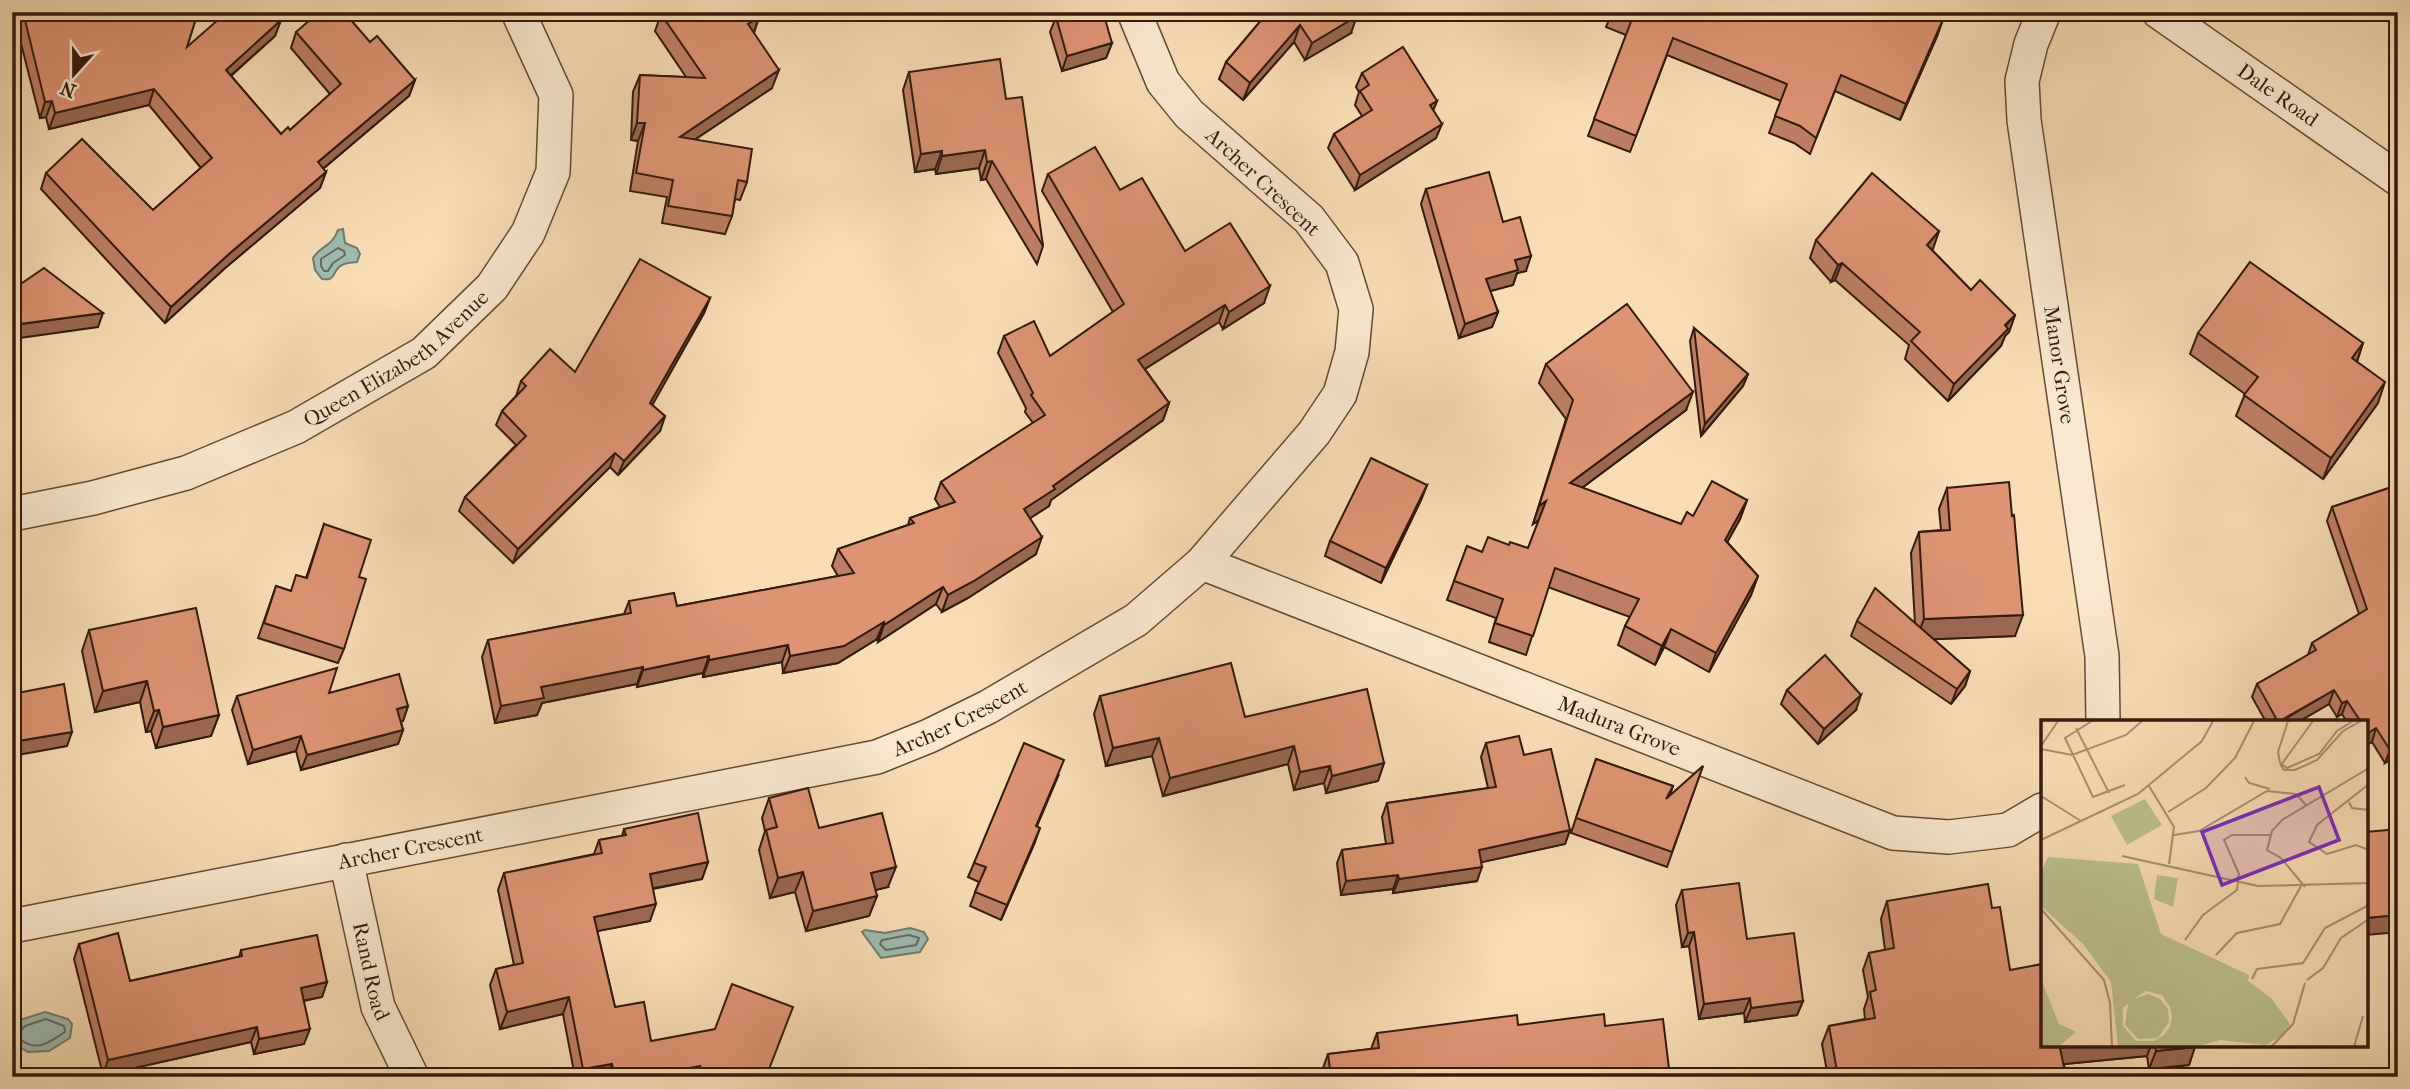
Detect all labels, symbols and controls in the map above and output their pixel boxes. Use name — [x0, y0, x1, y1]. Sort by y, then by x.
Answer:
north arrow — [38, 38, 108, 108]
street label: Dale Road — [2233, 59, 2323, 132]
text: N — [57, 76, 79, 102]
street label: Archer Crescent — [1200, 122, 1325, 241]
street label: Queen Elizabeth Avenue — [299, 285, 494, 432]
street label: Manor Grove — [2039, 304, 2080, 426]
street label: Archer Crescent — [888, 674, 1032, 762]
street label: Madura Grove — [1554, 691, 1684, 761]
inset map — [2041, 720, 2368, 1047]
street label: Archer Crescent — [335, 822, 486, 874]
street label: Rand Road — [348, 920, 395, 1025]

